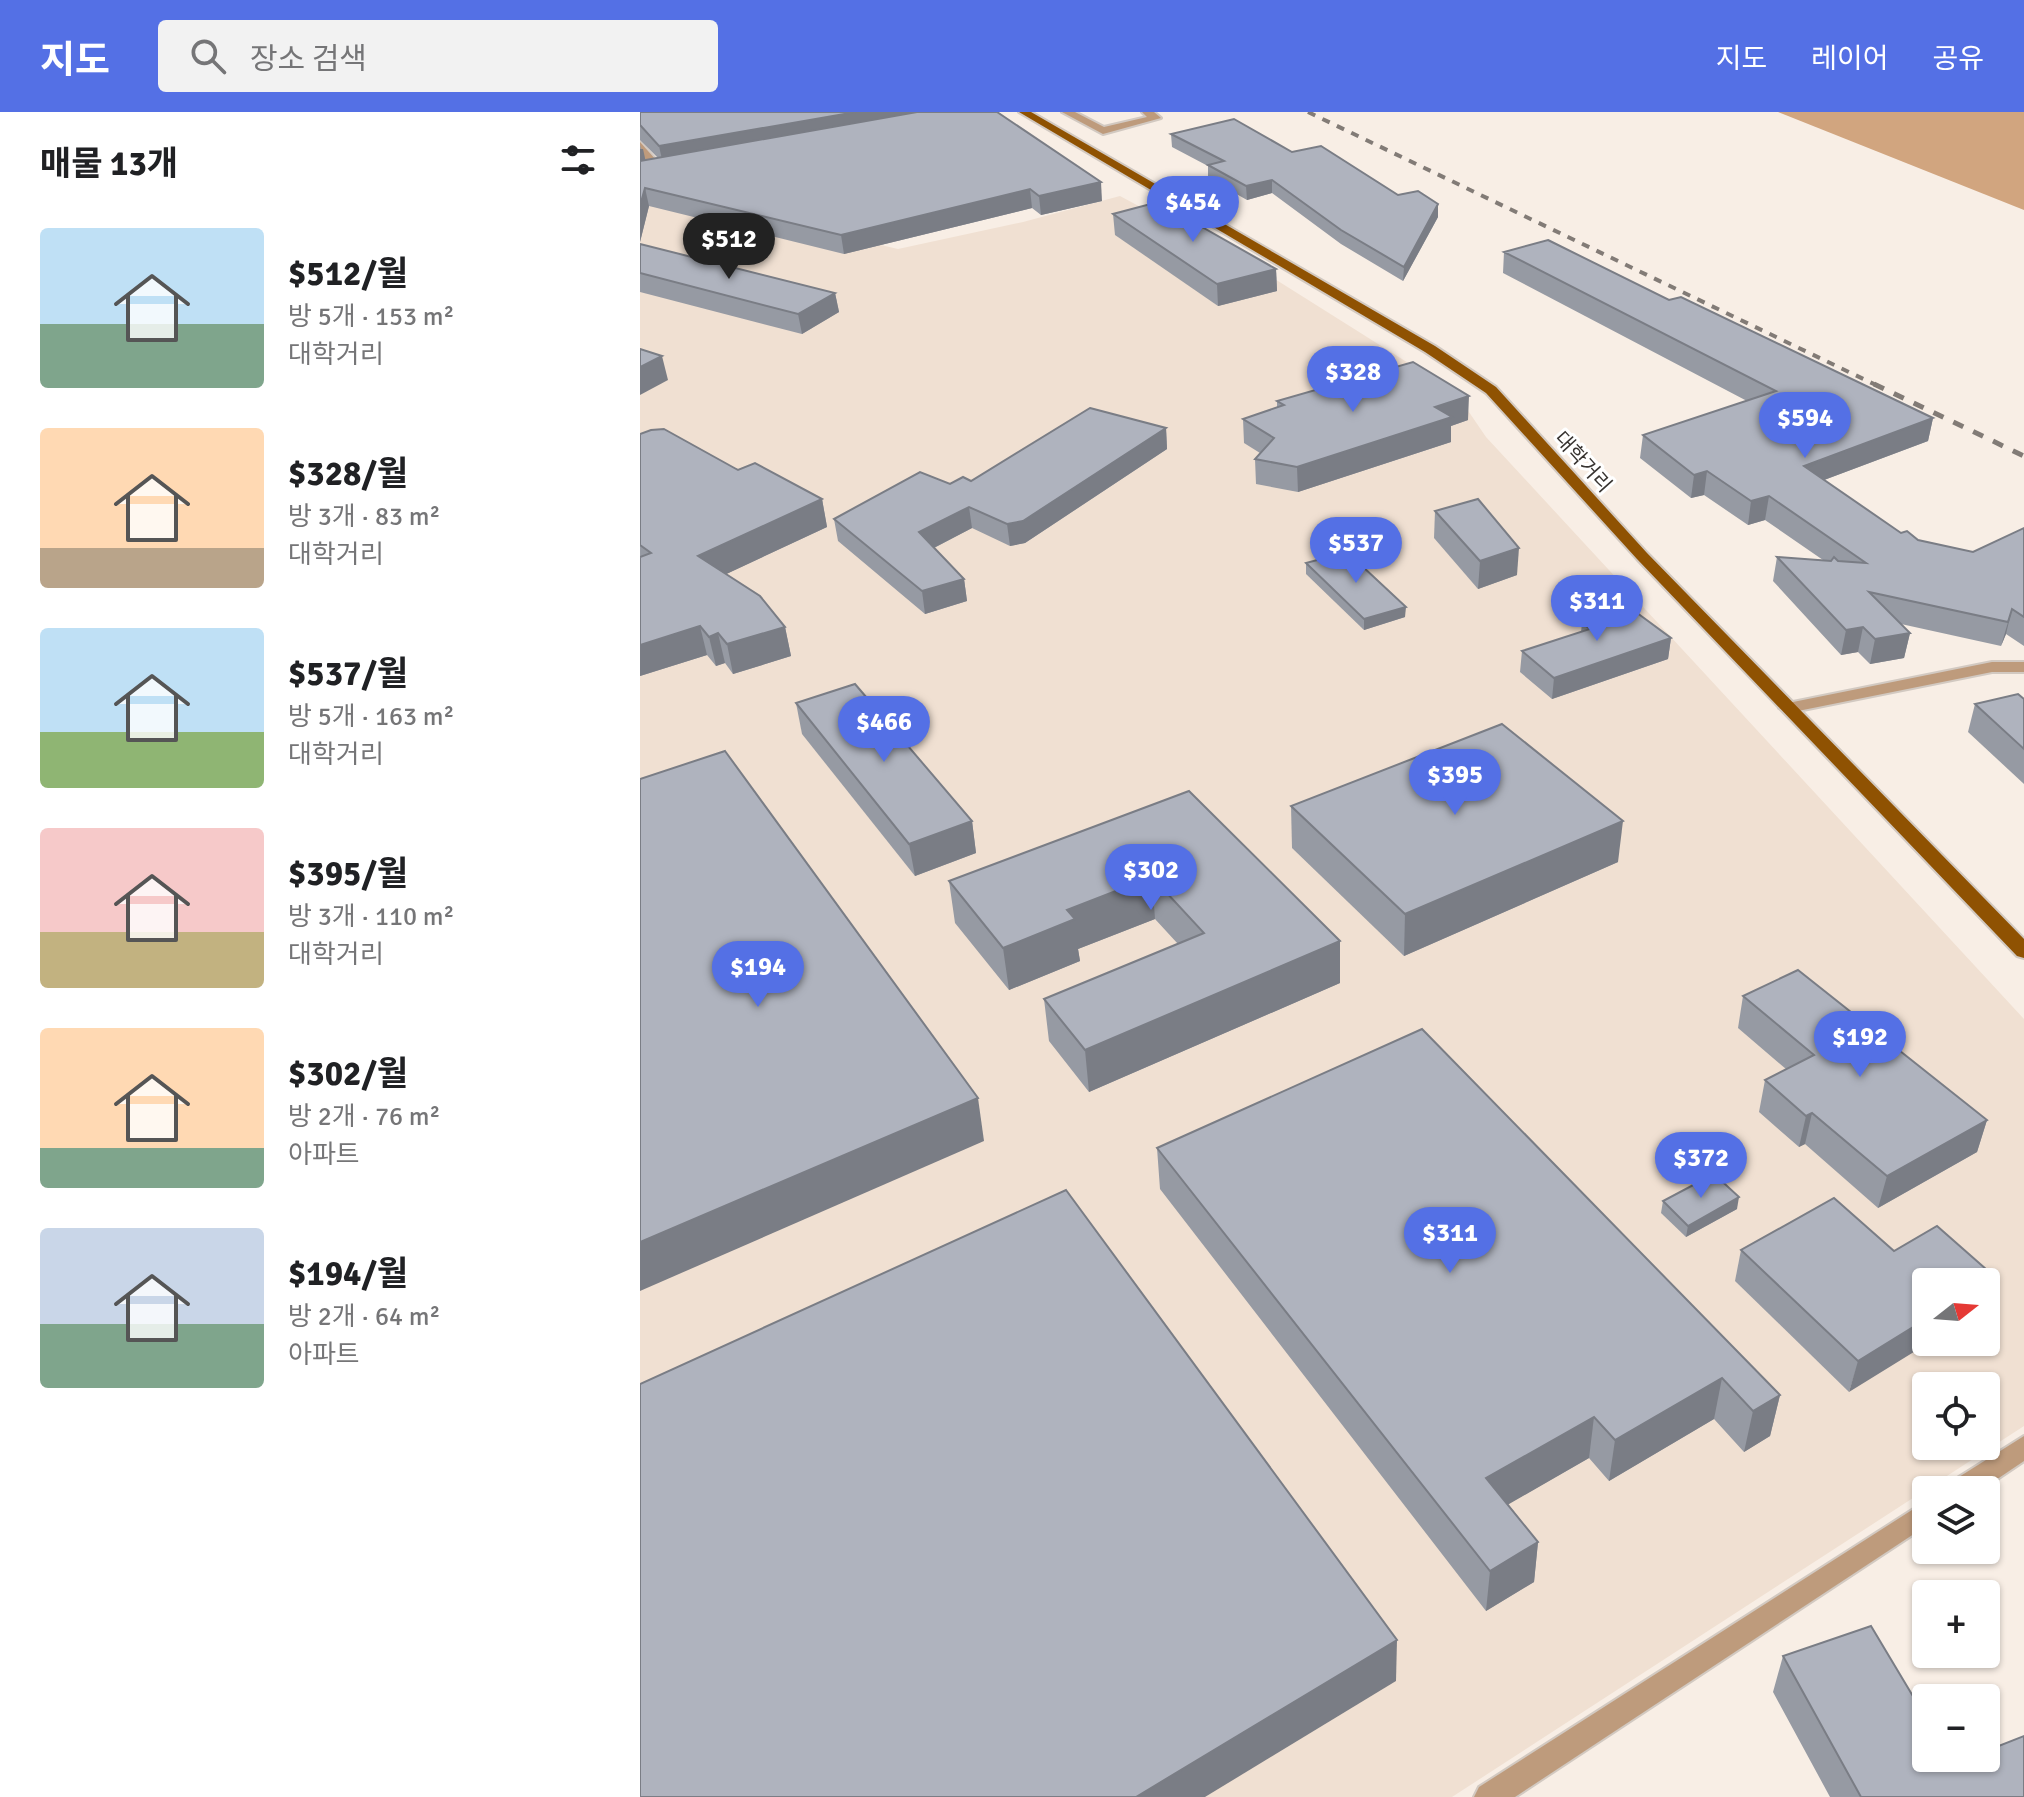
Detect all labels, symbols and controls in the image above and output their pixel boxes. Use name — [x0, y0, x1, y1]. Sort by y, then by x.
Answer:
search box — [158, 20, 718, 92]
icon: search — [186, 34, 230, 78]
text: 지도 — [40, 37, 110, 84]
text: 장소 검색 — [250, 41, 367, 78]
text: 지도 — [1716, 42, 1767, 76]
text: 레이어 — [1811, 42, 1888, 76]
text: 공유 — [1932, 42, 1984, 76]
icon: filters — [556, 138, 600, 182]
text: 매물 13개 — [40, 143, 178, 185]
pin: $454 — [1146, 176, 1240, 244]
text: $454 — [1165, 186, 1221, 218]
pin: $512 — [682, 213, 776, 281]
text: $512 — [701, 223, 757, 255]
text: $512/월 — [288, 253, 408, 295]
icon: home — [104, 260, 200, 356]
text: 방 5개 · 153 m² — [288, 301, 454, 333]
text: 대학거리 — [288, 339, 384, 371]
pin: $328 — [1306, 346, 1400, 414]
text: $328 — [1325, 356, 1381, 388]
pin: $594 — [1758, 392, 1852, 460]
text: $594 — [1777, 402, 1833, 434]
street label: 대학거리 — [1549, 426, 1617, 498]
text: $328/월 — [288, 453, 408, 495]
icon: home — [104, 460, 200, 556]
text: 방 3개 · 83 m² — [288, 501, 440, 533]
pin: $537 — [1309, 517, 1403, 585]
text: $537 — [1328, 527, 1384, 559]
text: 대학거리 — [288, 539, 384, 571]
pin: $311 — [1550, 575, 1644, 643]
text: $311 — [1569, 585, 1625, 617]
text: $537/월 — [288, 653, 408, 695]
icon: home — [104, 660, 200, 756]
pin: $466 — [837, 696, 931, 764]
text: 방 5개 · 163 m² — [288, 701, 454, 733]
text: $466 — [856, 706, 912, 738]
text: 대학거리 — [288, 739, 384, 771]
pin: $395 — [1408, 749, 1502, 817]
text: $395 — [1427, 759, 1483, 791]
pin: $302 — [1104, 844, 1198, 912]
text: $395/월 — [288, 853, 408, 895]
text: $302 — [1123, 854, 1179, 886]
icon: home — [104, 860, 200, 956]
text: 방 3개 · 110 m² — [288, 901, 454, 933]
text: 대학거리 — [288, 939, 384, 971]
pin: $194 — [711, 941, 805, 1009]
text: $194 — [730, 951, 786, 983]
pin: $192 — [1813, 1011, 1907, 1079]
text: $192 — [1832, 1021, 1888, 1053]
text: $302/월 — [288, 1053, 408, 1095]
icon: home — [104, 1060, 200, 1156]
text: 방 2개 · 76 m² — [288, 1101, 440, 1133]
pin: $372 — [1654, 1132, 1748, 1200]
text: 아파트 — [288, 1139, 360, 1171]
text: $372 — [1673, 1142, 1729, 1174]
pin: $311 — [1403, 1207, 1497, 1275]
text: $311 — [1422, 1217, 1478, 1249]
text: $194/월 — [288, 1253, 408, 1295]
icon: home — [104, 1260, 200, 1356]
north arrow — [1912, 1268, 2000, 1356]
map controls — [1912, 1268, 2000, 1772]
text: 방 2개 · 64 m² — [288, 1301, 440, 1333]
text: 아파트 — [288, 1339, 360, 1371]
button: locate — [1912, 1372, 2000, 1460]
button: layers — [1912, 1476, 2000, 1564]
button: + — [1912, 1580, 2000, 1668]
button: − — [1912, 1684, 2000, 1772]

